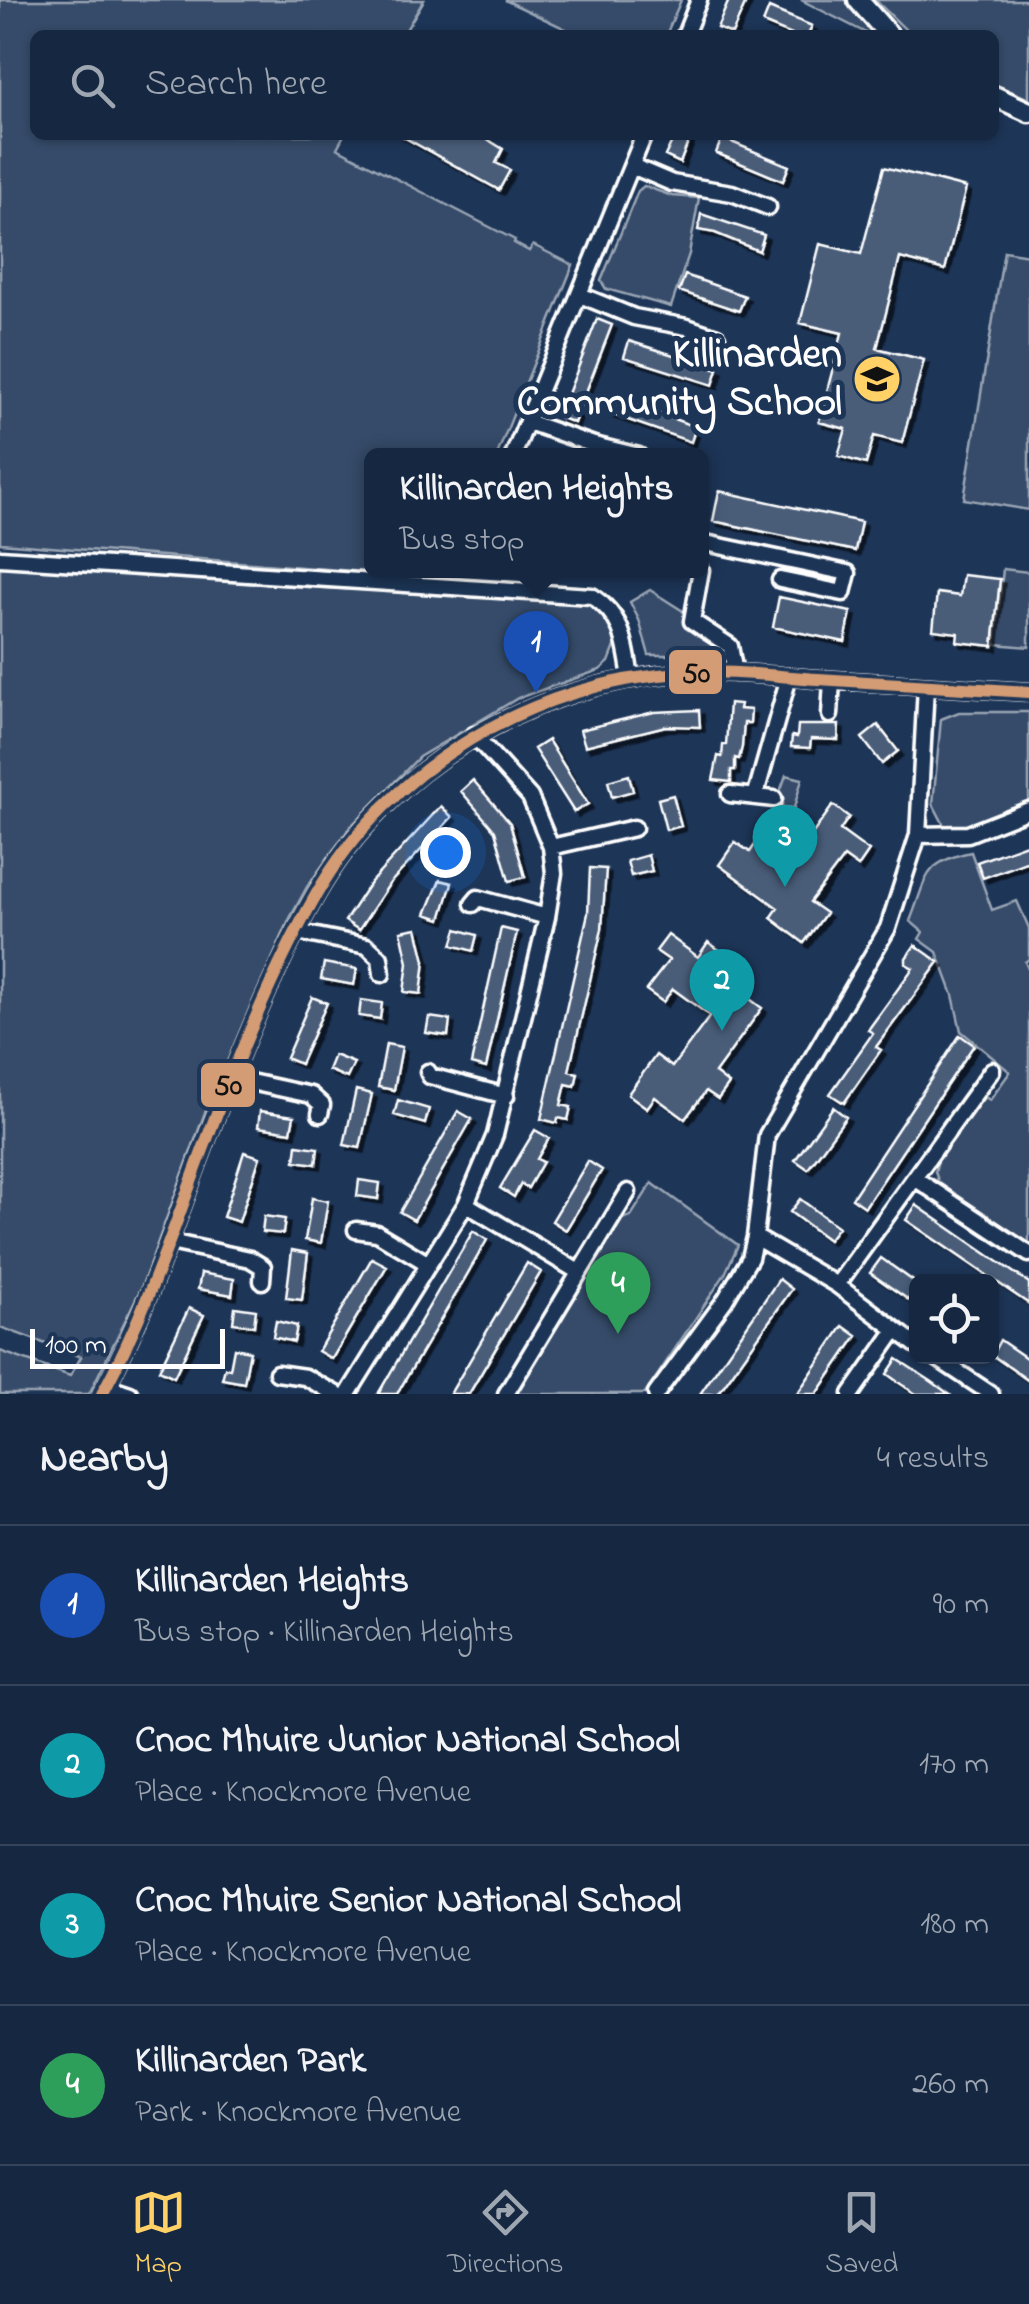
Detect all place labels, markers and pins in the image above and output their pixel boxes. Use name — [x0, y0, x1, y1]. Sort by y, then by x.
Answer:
place label: Killinarden Community School — [517, 325, 842, 434]
school or university icon: Killinarden Community School — [851, 353, 903, 405]
pin: 1 — [504, 610, 568, 693]
pin: 3 — [752, 804, 818, 887]
pin: 2 — [690, 948, 754, 1031]
pin: 4 — [586, 1252, 650, 1334]

